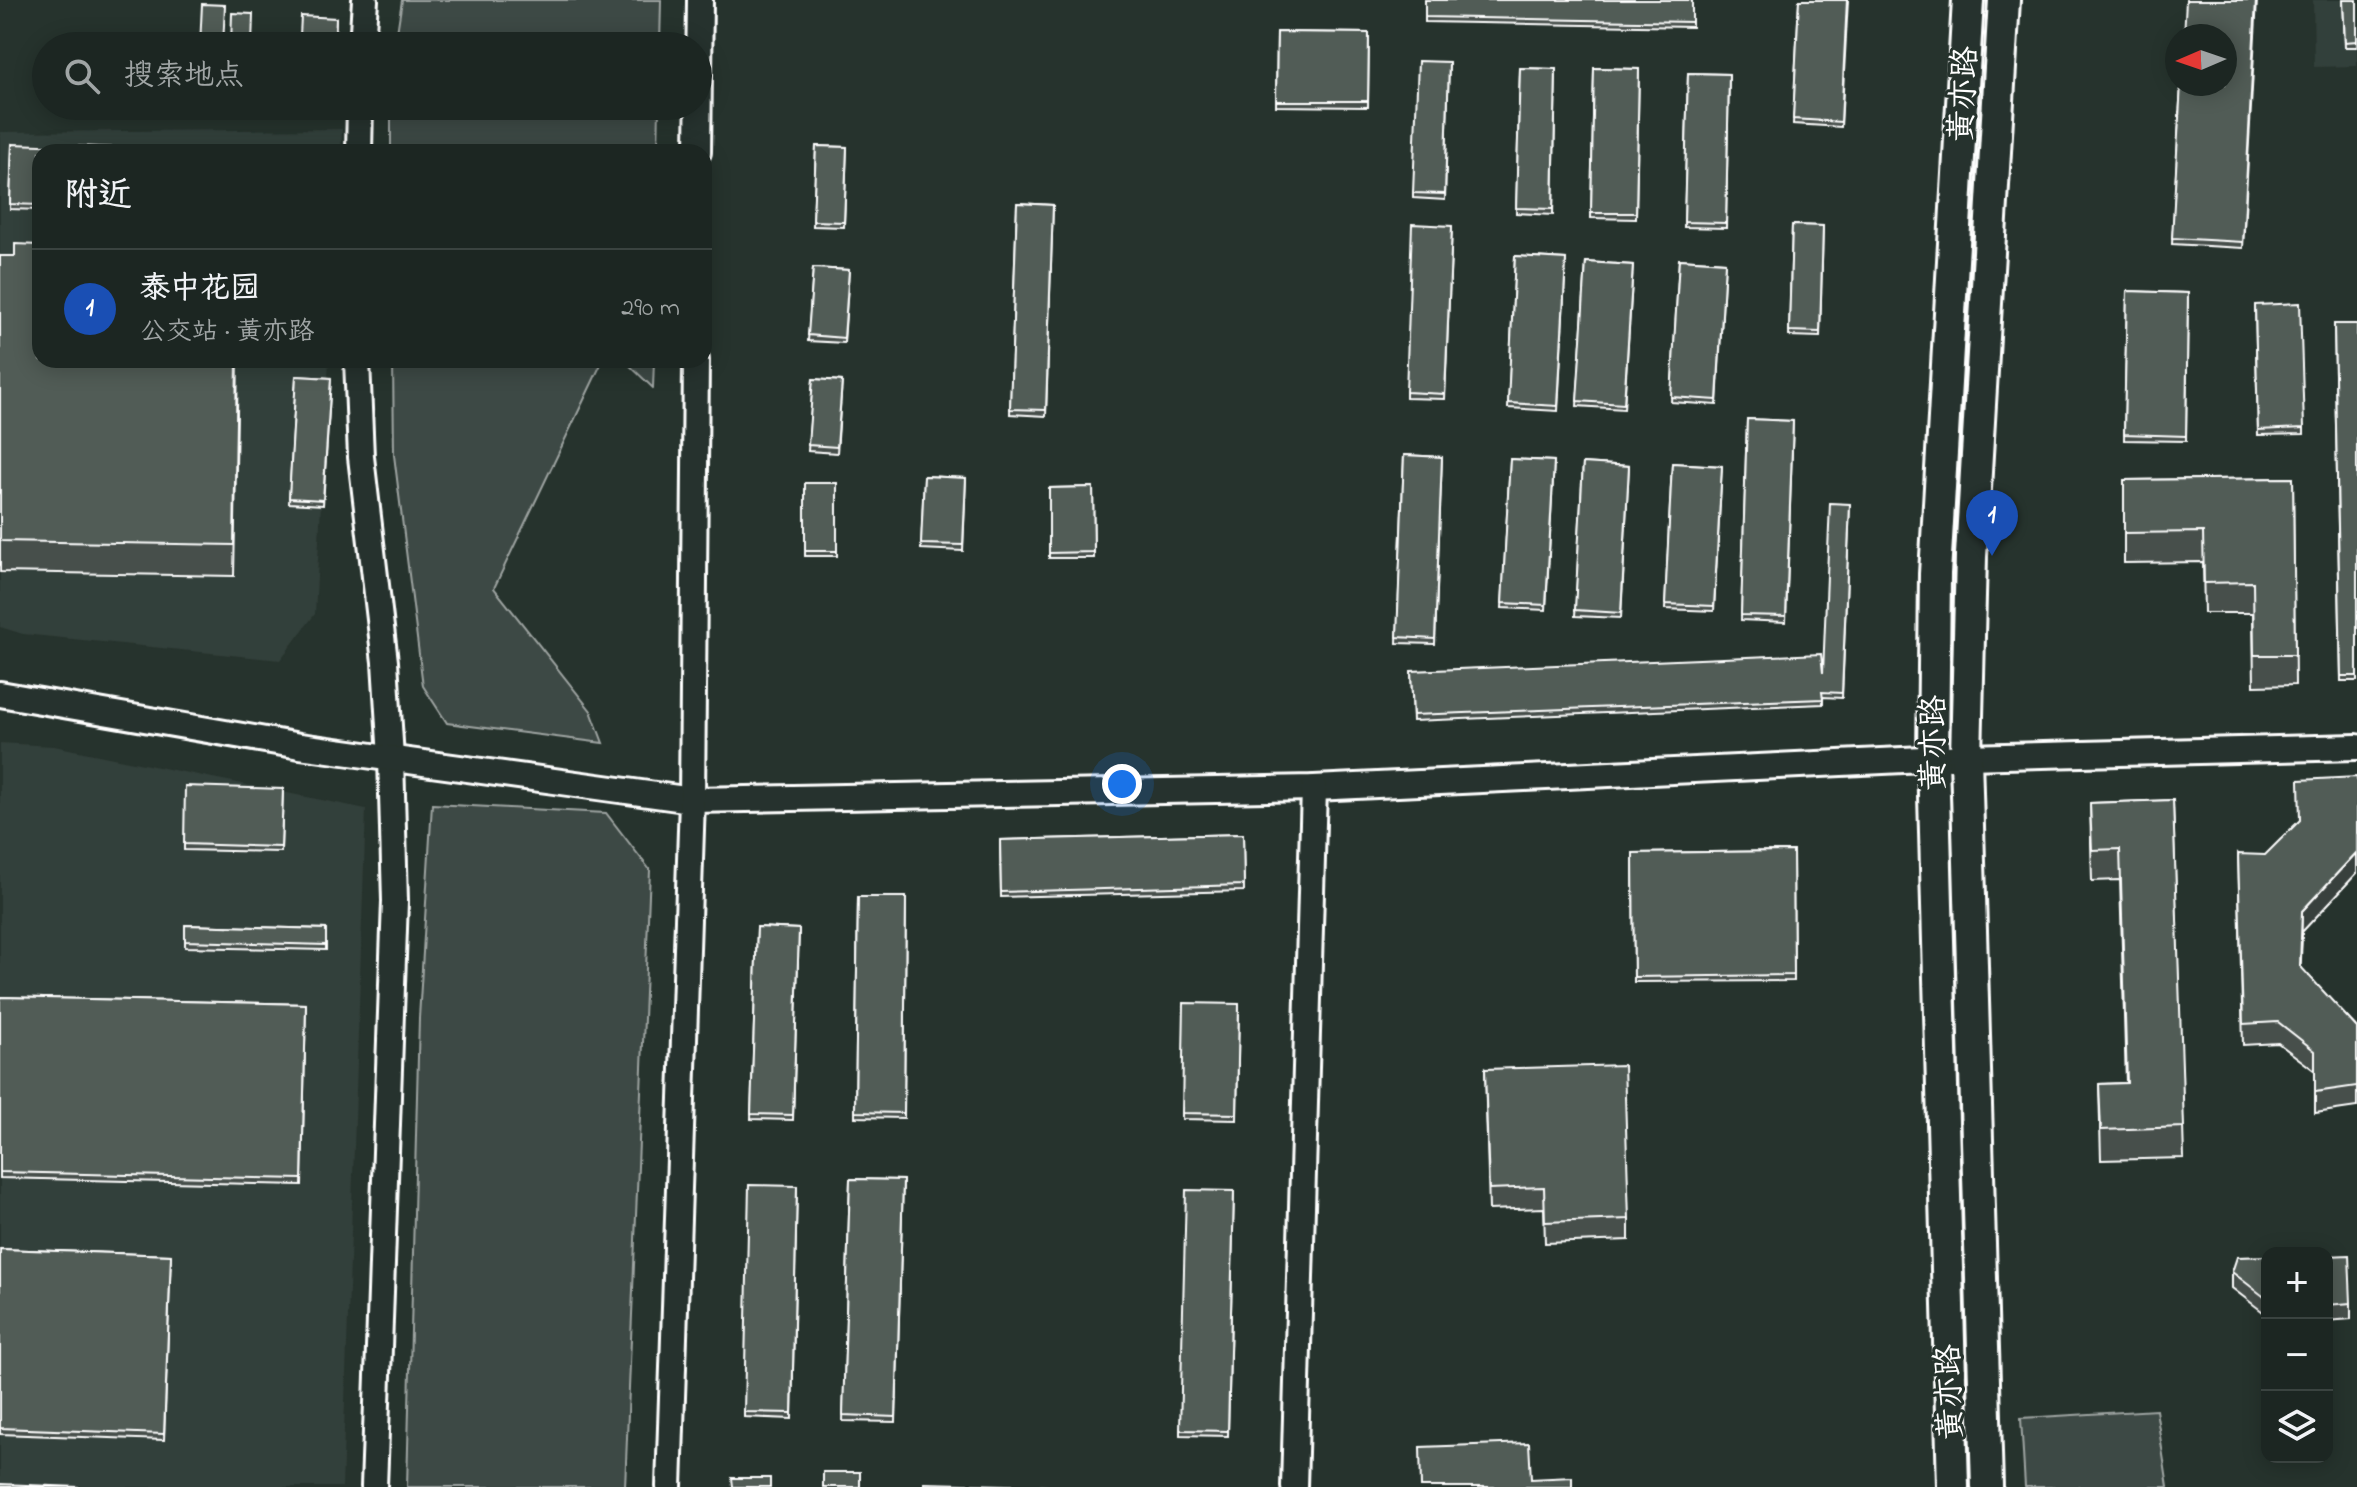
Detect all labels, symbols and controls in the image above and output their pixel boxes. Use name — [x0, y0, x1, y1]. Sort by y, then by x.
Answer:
north arrow — [2165, 24, 2237, 96]
search box — [32, 32, 712, 120]
street label: 黄亦路 — [1940, 45, 1991, 143]
icon: search — [60, 54, 104, 98]
text: 搜索地点 — [124, 55, 244, 99]
text: 附近 — [64, 172, 132, 222]
text: 泰中花园 — [140, 268, 260, 312]
text: 1 — [86, 290, 94, 328]
text: 290 m — [621, 290, 680, 328]
text: 公交站 · 黄亦路 — [140, 314, 315, 352]
pin: 1 — [1966, 490, 2018, 556]
street label: 黄亦路 — [1912, 695, 1959, 791]
your location — [1102, 764, 1142, 804]
map controls — [2261, 1247, 2333, 1463]
button: + — [2261, 1247, 2333, 1319]
button: − — [2261, 1319, 2333, 1391]
street label: 黄亦路 — [1926, 1343, 1977, 1441]
button: layers — [2261, 1391, 2333, 1463]

